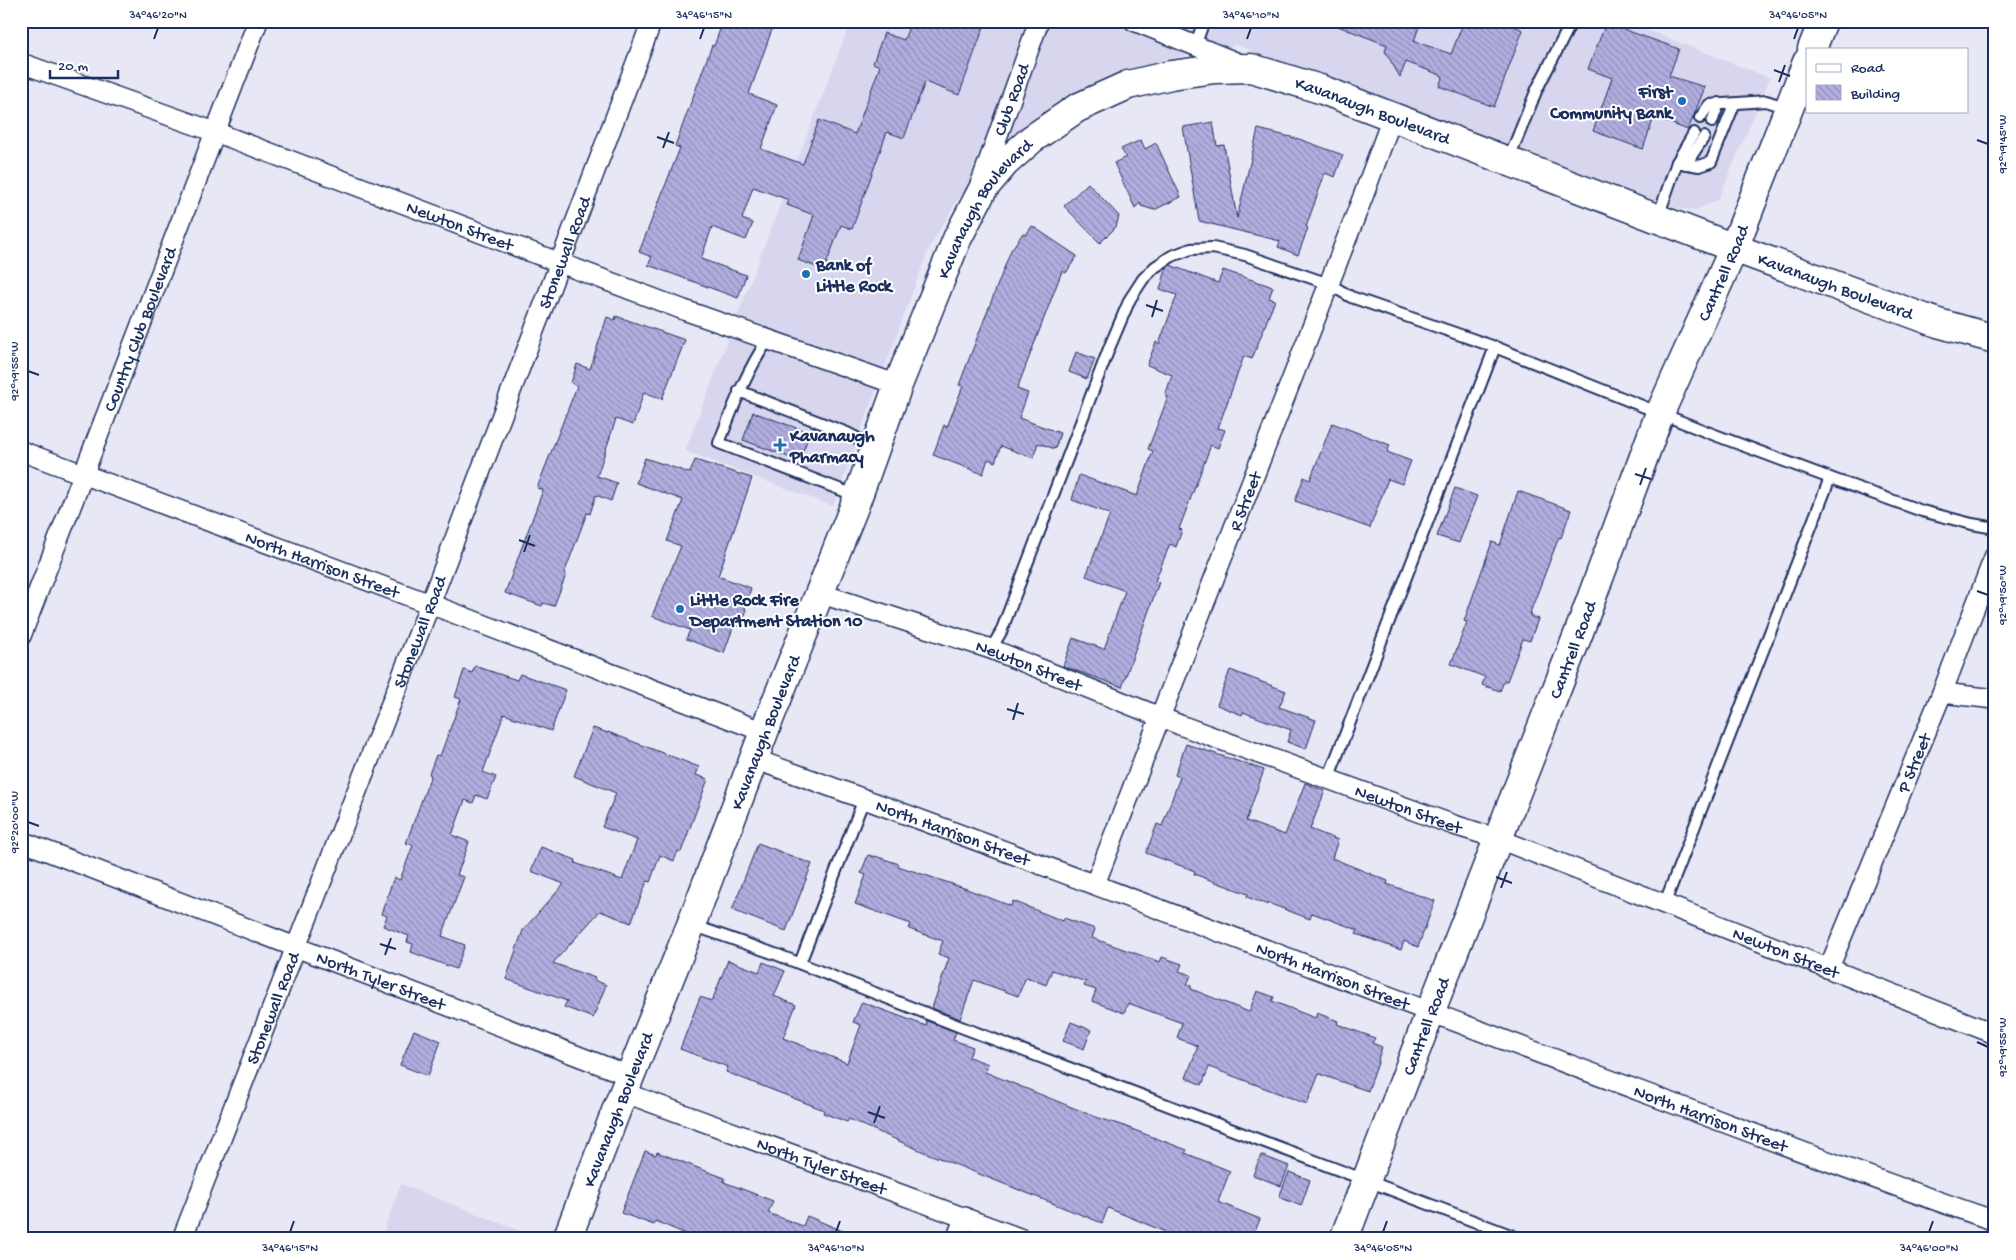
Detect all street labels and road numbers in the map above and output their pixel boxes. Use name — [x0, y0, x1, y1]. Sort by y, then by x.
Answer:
street label: Club Road — [991, 60, 1036, 139]
street label: Kavanaugh Boulevard — [1292, 74, 1454, 151]
street label: Kavanaugh Boulevard — [934, 135, 1039, 282]
street label: Stonewall Road — [535, 193, 598, 312]
street label: Newton Street — [403, 198, 517, 258]
street label: Cantrell Road — [1695, 221, 1755, 325]
street label: Country Club Boulevard — [101, 244, 183, 415]
street label: Kavanaugh Boulevard — [1754, 250, 1917, 326]
street label: R Street — [1226, 468, 1268, 535]
street label: North Harrison Street — [242, 528, 403, 605]
street label: Stonewall Road — [390, 572, 453, 692]
street label: Cantrell Road — [1546, 597, 1603, 702]
street label: Newton Street — [973, 637, 1086, 698]
street label: Kavanaugh Boulevard — [727, 651, 807, 813]
street label: P Street — [1894, 729, 1938, 797]
street label: Newton Street — [1351, 782, 1466, 840]
street label: North Harrison Street — [872, 796, 1034, 873]
street label: Newton Street — [1729, 924, 1843, 985]
street label: North Harrison Street — [1252, 939, 1413, 1017]
street label: North Tyler Street — [313, 948, 449, 1017]
street label: Stonewall Road — [243, 949, 306, 1068]
street label: Cantrell Road — [1399, 974, 1456, 1079]
street label: Kavanaugh Boulevard — [580, 1029, 660, 1191]
street label: North Harrison Street — [1630, 1082, 1791, 1159]
street label: North Tyler Street — [753, 1134, 890, 1202]

